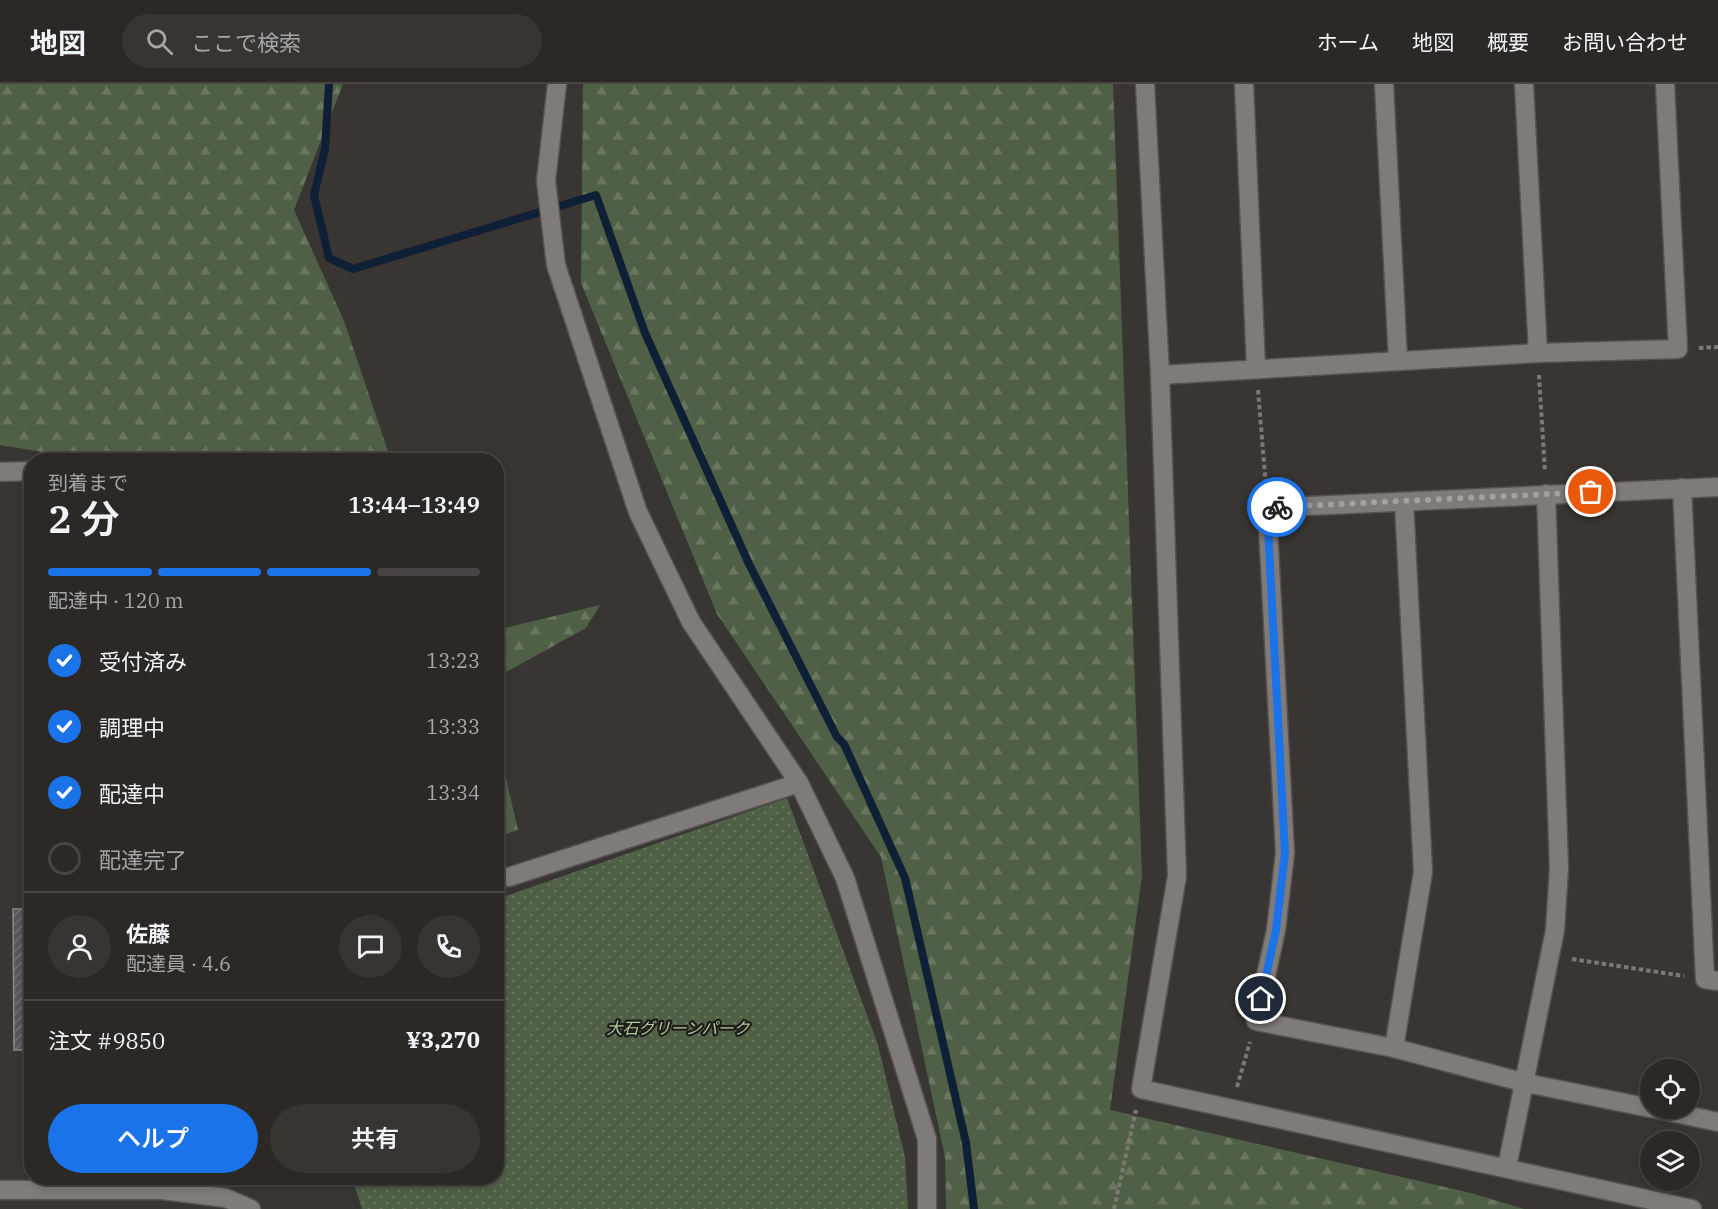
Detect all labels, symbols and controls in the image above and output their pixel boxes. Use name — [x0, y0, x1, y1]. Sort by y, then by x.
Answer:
search box — [122, 14, 542, 68]
text: 地図 — [30, 24, 86, 61]
icon: search — [143, 25, 176, 58]
text: ここで検索 — [191, 28, 301, 57]
text: ホーム — [1317, 28, 1379, 56]
text: 地図 — [1412, 28, 1454, 56]
text: 概要 — [1487, 28, 1529, 56]
text: お問い合わせ — [1562, 28, 1688, 56]
pin — [1565, 466, 1616, 517]
text: 到着まで — [48, 469, 128, 496]
icon: bag — [1574, 475, 1607, 508]
courier — [1247, 477, 1307, 537]
text: 13:44–13:49 — [348, 490, 480, 519]
icon: bike — [1261, 491, 1294, 524]
text: 2 分 — [48, 493, 119, 544]
text: 配達中 · 120 m — [48, 587, 183, 614]
icon: check — [48, 644, 81, 677]
text: 受付済み — [99, 647, 187, 676]
text: 13:23 — [426, 647, 480, 674]
icon: check — [48, 710, 81, 743]
text: 調理中 — [99, 713, 165, 742]
text: 13:33 — [426, 713, 480, 740]
icon: check — [48, 776, 81, 809]
text: 配達中 — [99, 779, 165, 808]
text: 13:34 — [426, 779, 480, 806]
text: 配達完了 — [99, 845, 187, 874]
button: person — [48, 915, 111, 978]
button: chat — [339, 915, 402, 978]
button: phone — [417, 915, 480, 978]
text: 佐藤 — [126, 919, 170, 948]
text: 配達員 · 4.6 — [126, 950, 231, 977]
pin — [1235, 973, 1286, 1024]
icon: home — [1244, 982, 1277, 1015]
park label: 大石グリーンパーク — [606, 1018, 751, 1038]
text: ¥3,270 — [406, 1025, 480, 1054]
text: 注文 #9850 — [48, 1026, 165, 1055]
map controls — [1640, 1059, 1700, 1191]
button: locate — [1640, 1059, 1700, 1119]
button: ヘルプ — [48, 1104, 258, 1173]
button: 共有 — [270, 1104, 480, 1173]
button: layers — [1640, 1131, 1700, 1191]

